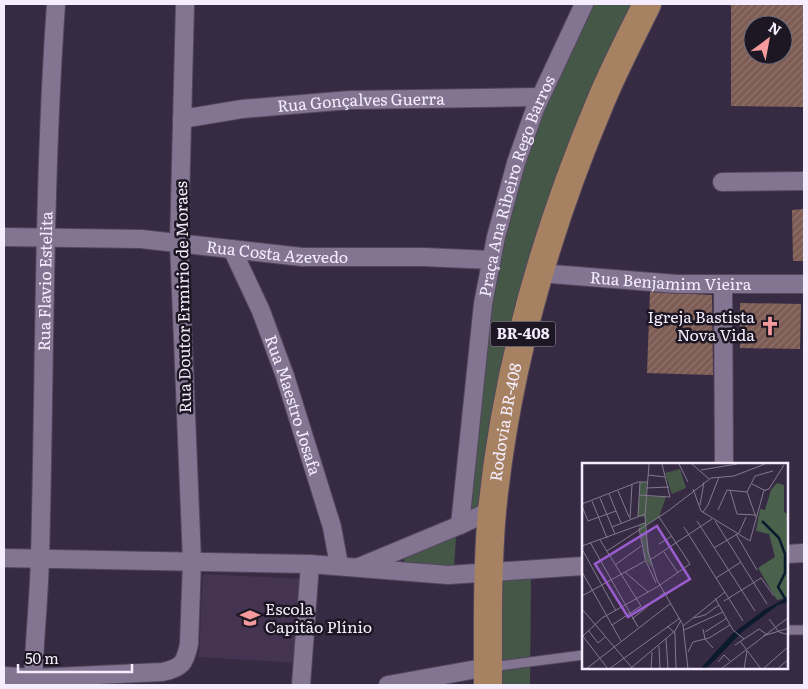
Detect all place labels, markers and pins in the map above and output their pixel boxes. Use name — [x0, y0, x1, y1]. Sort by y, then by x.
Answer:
place label: Igreja Bastista Nova Vida — [647, 304, 755, 346]
church icon: Igreja Bastista Nova Vida — [759, 315, 781, 337]
place label: Escola Capitão Plínio — [265, 596, 372, 638]
school or university icon: Escola Capitão Plínio — [239, 607, 261, 629]

